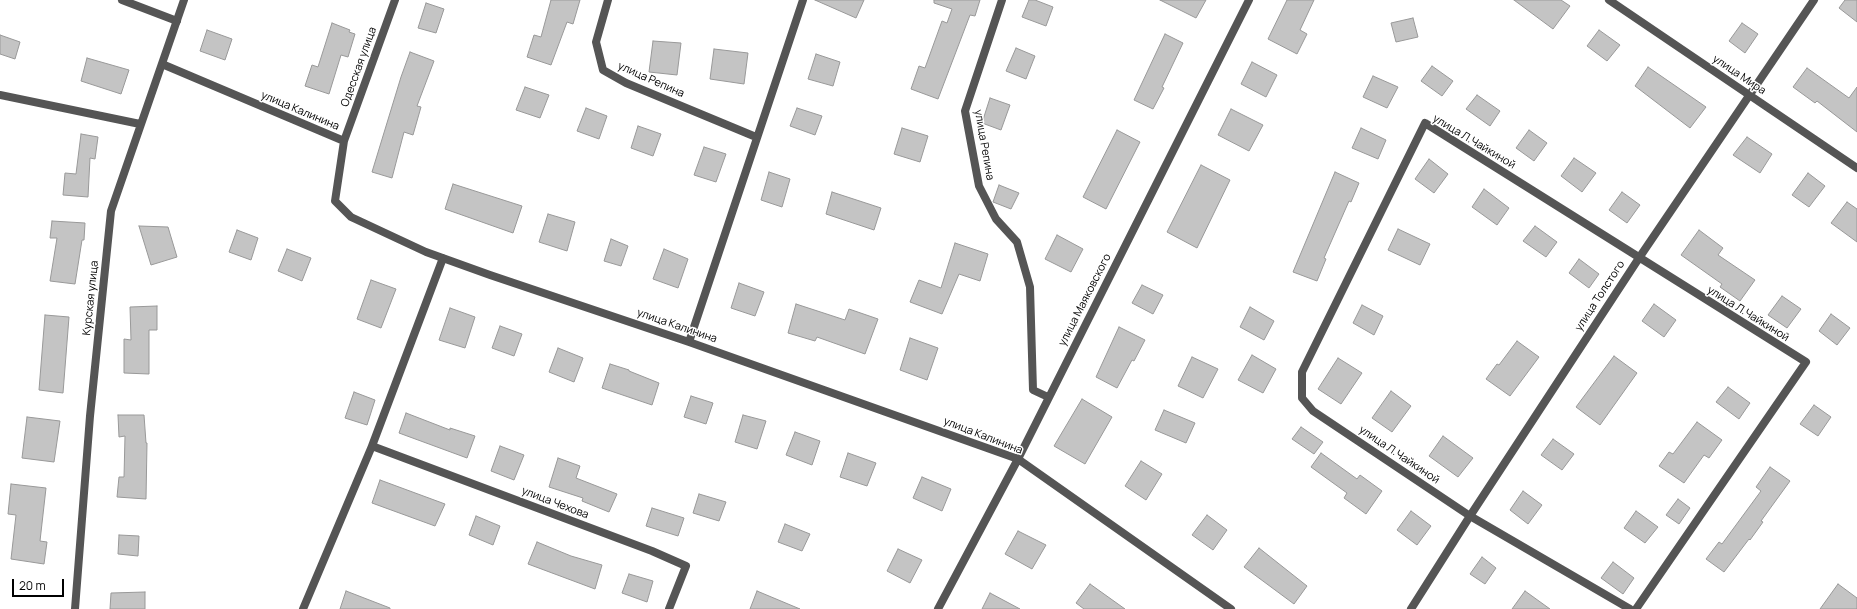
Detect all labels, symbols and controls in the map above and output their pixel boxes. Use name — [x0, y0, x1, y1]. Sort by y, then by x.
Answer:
street label: Одесская улица — [338, 25, 380, 109]
street label: улица Мира — [1710, 52, 1768, 98]
street label: улица Репина — [616, 59, 686, 101]
street label: улица Калинина — [259, 89, 341, 133]
street label: улица Репина — [971, 109, 997, 181]
street label: улица Л.Чайкиной — [1430, 112, 1518, 172]
street label: улица Маяковского — [1056, 252, 1114, 348]
street label: улица Толстого — [1572, 258, 1628, 334]
street label: Курская улица — [80, 260, 102, 336]
street label: улица Л.Чайкиной — [1705, 283, 1791, 345]
street label: улица Калинина — [635, 306, 719, 346]
street label: улица Калинина — [941, 415, 1025, 457]
street label: улица Л.Чайкиной — [1356, 423, 1442, 487]
street label: улица Чехова — [520, 484, 590, 522]
scale bar — [14, 571, 66, 597]
text: 20 m — [19, 577, 46, 594]

